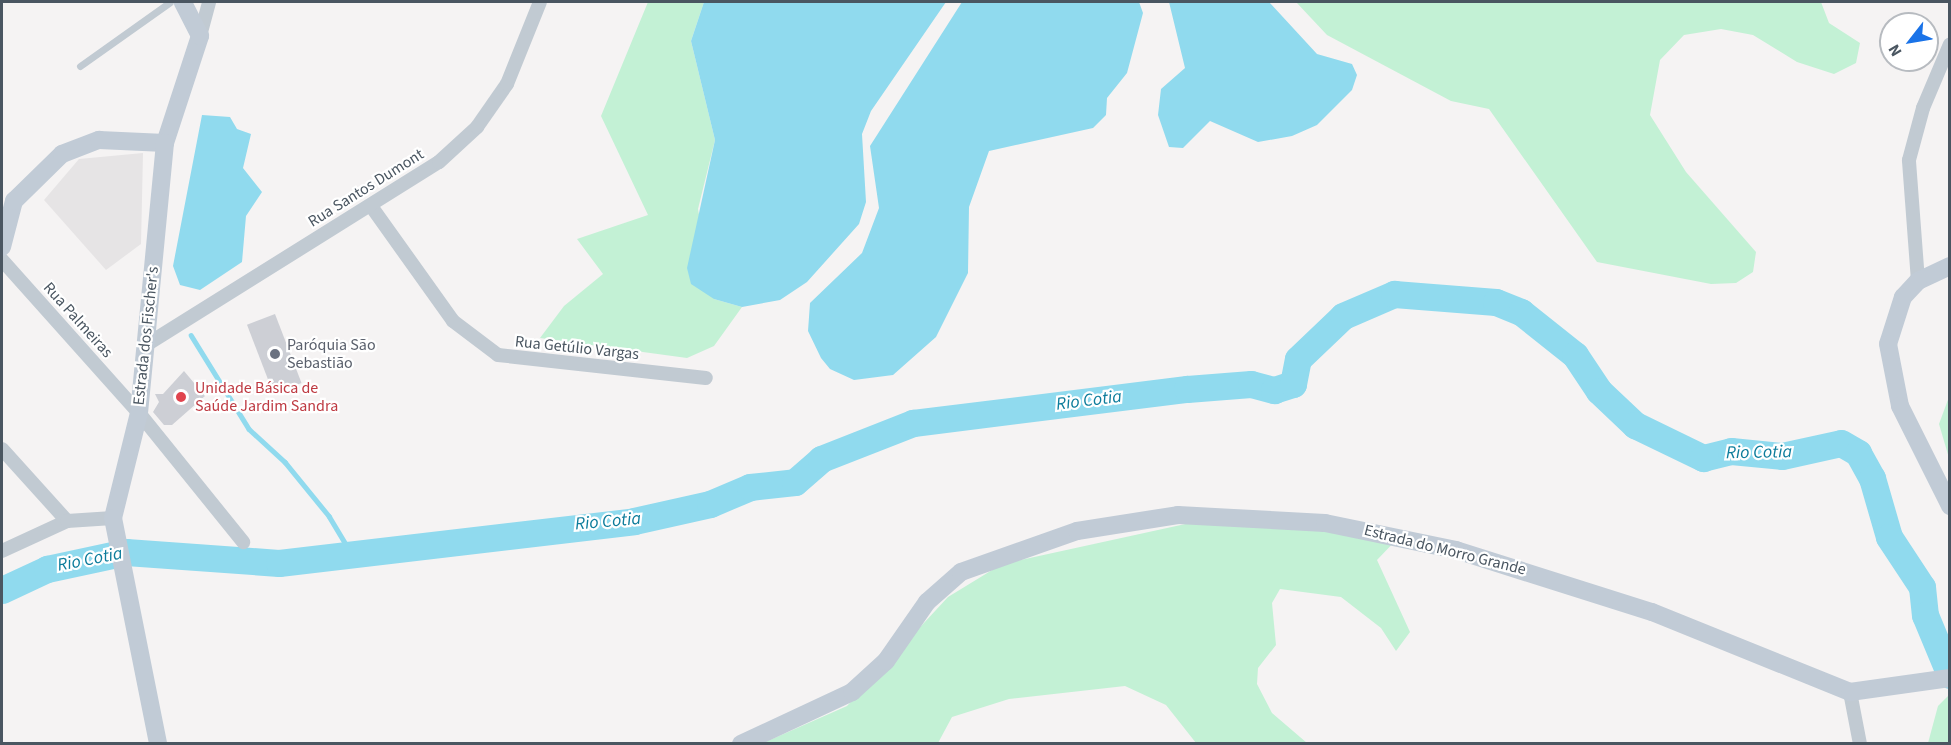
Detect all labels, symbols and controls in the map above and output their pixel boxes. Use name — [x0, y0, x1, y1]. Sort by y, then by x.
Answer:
north arrow — [1879, 12, 1939, 72]
text: N — [1883, 40, 1907, 60]
street label: Rua Santos Dumont — [305, 145, 427, 231]
street label: Estrada dos Fischer's — [129, 266, 163, 406]
street label: Rua Palmeiras — [39, 278, 117, 362]
street label: Rua Getúlio Vargas — [514, 332, 640, 364]
place label: Paróquia São Sebastião — [287, 335, 376, 373]
marker: Paróquia São Sebastião — [268, 347, 282, 361]
place label: Unidade Básica de Saúde Jardim Sandra — [195, 378, 338, 416]
water label: Rio Cotia — [1055, 386, 1123, 416]
marker: Unidade Básica de Saúde Jardim Sandra — [172, 388, 190, 406]
water label: Rio Cotia — [1726, 442, 1792, 464]
water label: Rio Cotia — [574, 508, 642, 536]
street label: Estrada do Morro Grande — [1362, 521, 1528, 579]
water label: Rio Cotia — [56, 543, 124, 577]

